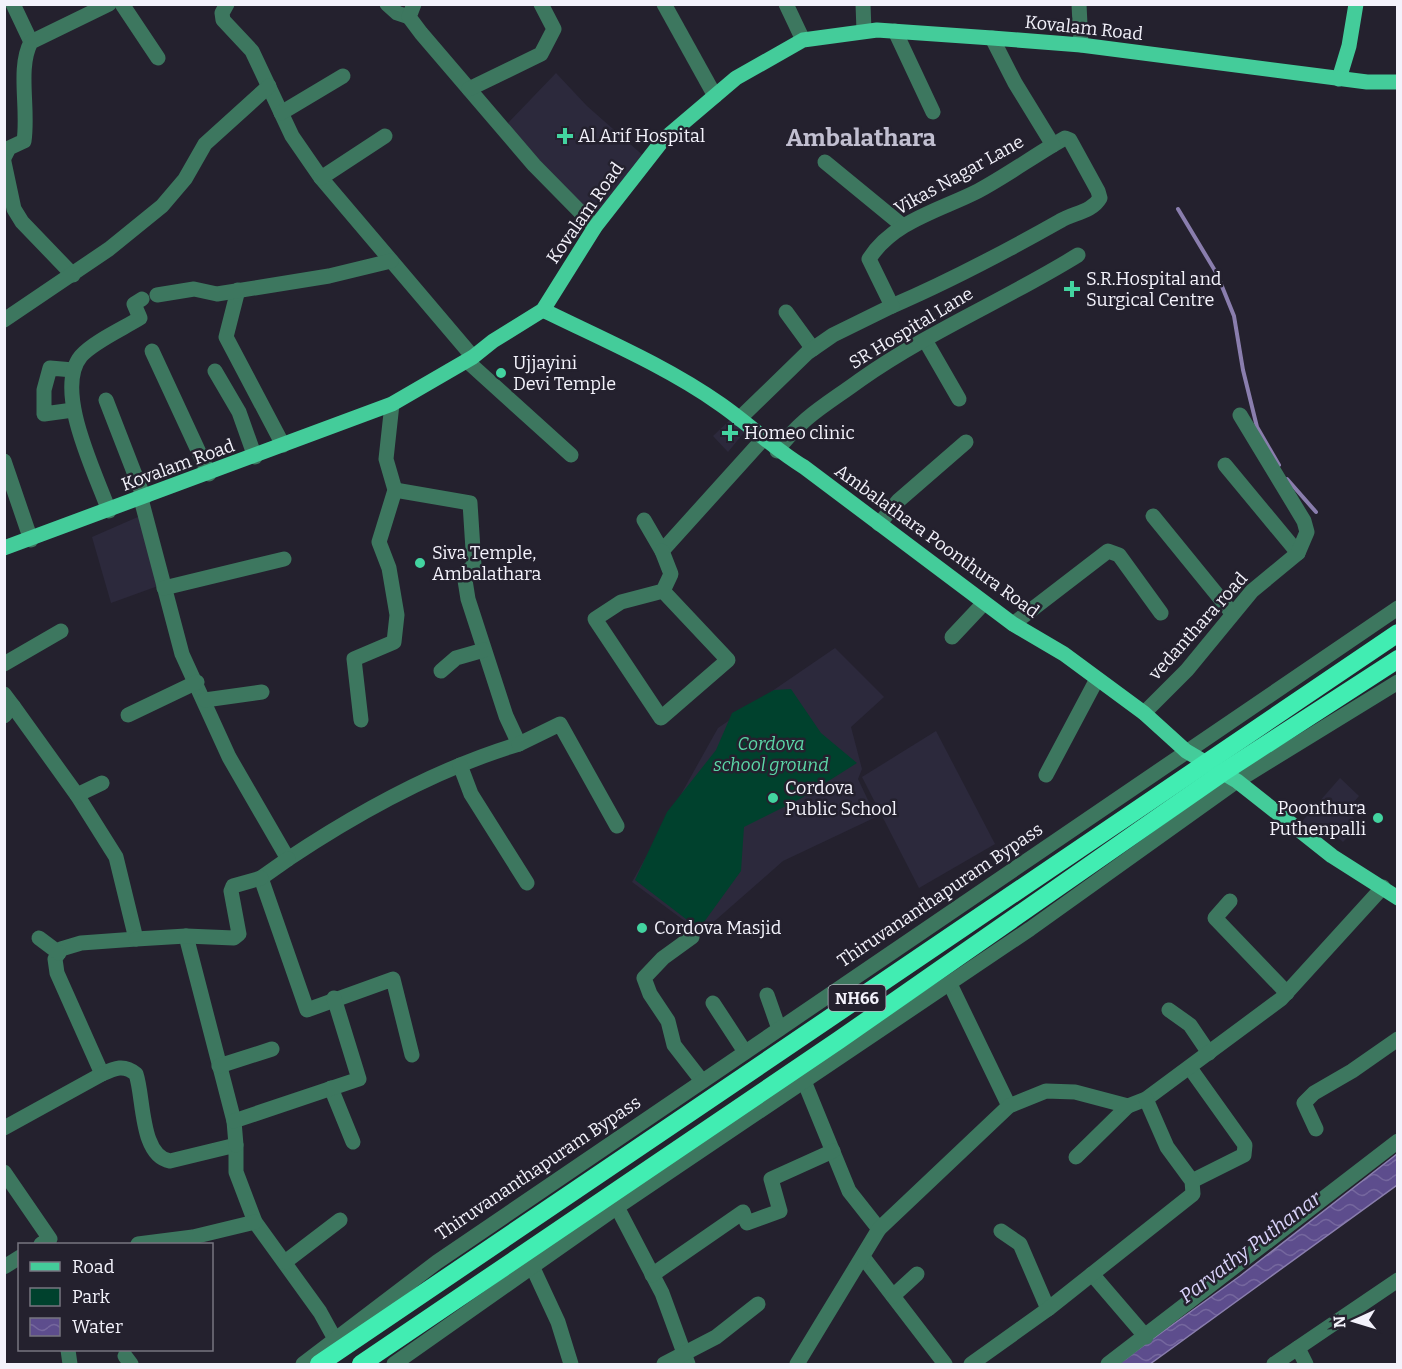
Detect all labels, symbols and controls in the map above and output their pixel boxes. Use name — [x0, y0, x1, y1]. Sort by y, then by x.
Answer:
street label: Kovalam Road — [1024, 11, 1145, 45]
district label: Ambalathara — [786, 124, 937, 152]
place label: Al Arif Hospital — [578, 125, 705, 147]
marker: Al Arif Hospital — [556, 127, 574, 145]
street label: Vikas Nagar Lane — [890, 130, 1028, 220]
street label: Kovalam Road — [542, 158, 628, 268]
place label: S.R.Hospital and Surgical Centre — [1086, 268, 1222, 311]
marker: S.R.Hospital and Surgical Centre — [1063, 280, 1081, 298]
street label: SR Hospital Lane — [845, 282, 977, 374]
place label: Ujjayini Devi Temple — [513, 352, 616, 395]
marker: Ujjayini Devi Temple — [494, 366, 508, 380]
place label: Homeo clinic — [744, 422, 855, 444]
marker: Homeo clinic — [721, 424, 739, 442]
street label: Kovalam Road — [118, 434, 238, 496]
street label: Ambalathara Poonthura Road — [831, 459, 1044, 623]
place label: Siva Temple, Ambalathara — [432, 542, 541, 585]
marker: Siva Temple, Ambalathara — [413, 556, 427, 570]
street label: vedanthara road — [1143, 567, 1252, 685]
park label: Cordova school ground — [713, 733, 829, 776]
place label: Cordova Public School — [785, 777, 897, 820]
marker: Cordova Public School — [766, 791, 780, 805]
place label: Poonthura Puthenpalli — [1269, 797, 1366, 840]
marker: Poonthura Puthenpalli — [1371, 811, 1385, 825]
street label: Thiruvananthapuram Bypass — [833, 818, 1047, 972]
place label: Cordova Masjid — [654, 917, 782, 939]
marker: Cordova Masjid — [635, 921, 649, 935]
road number: NH66 — [828, 985, 886, 1011]
street label: Thiruvananthapuram Bypass — [431, 1091, 645, 1245]
water label: Parvathy Puthanar — [1175, 1185, 1326, 1308]
legend — [18, 1243, 213, 1351]
text: Road — [72, 1256, 115, 1278]
text: Park — [72, 1286, 111, 1308]
north arrow — [1324, 1291, 1384, 1351]
text: N — [1330, 1315, 1349, 1329]
text: Water — [72, 1316, 123, 1338]

